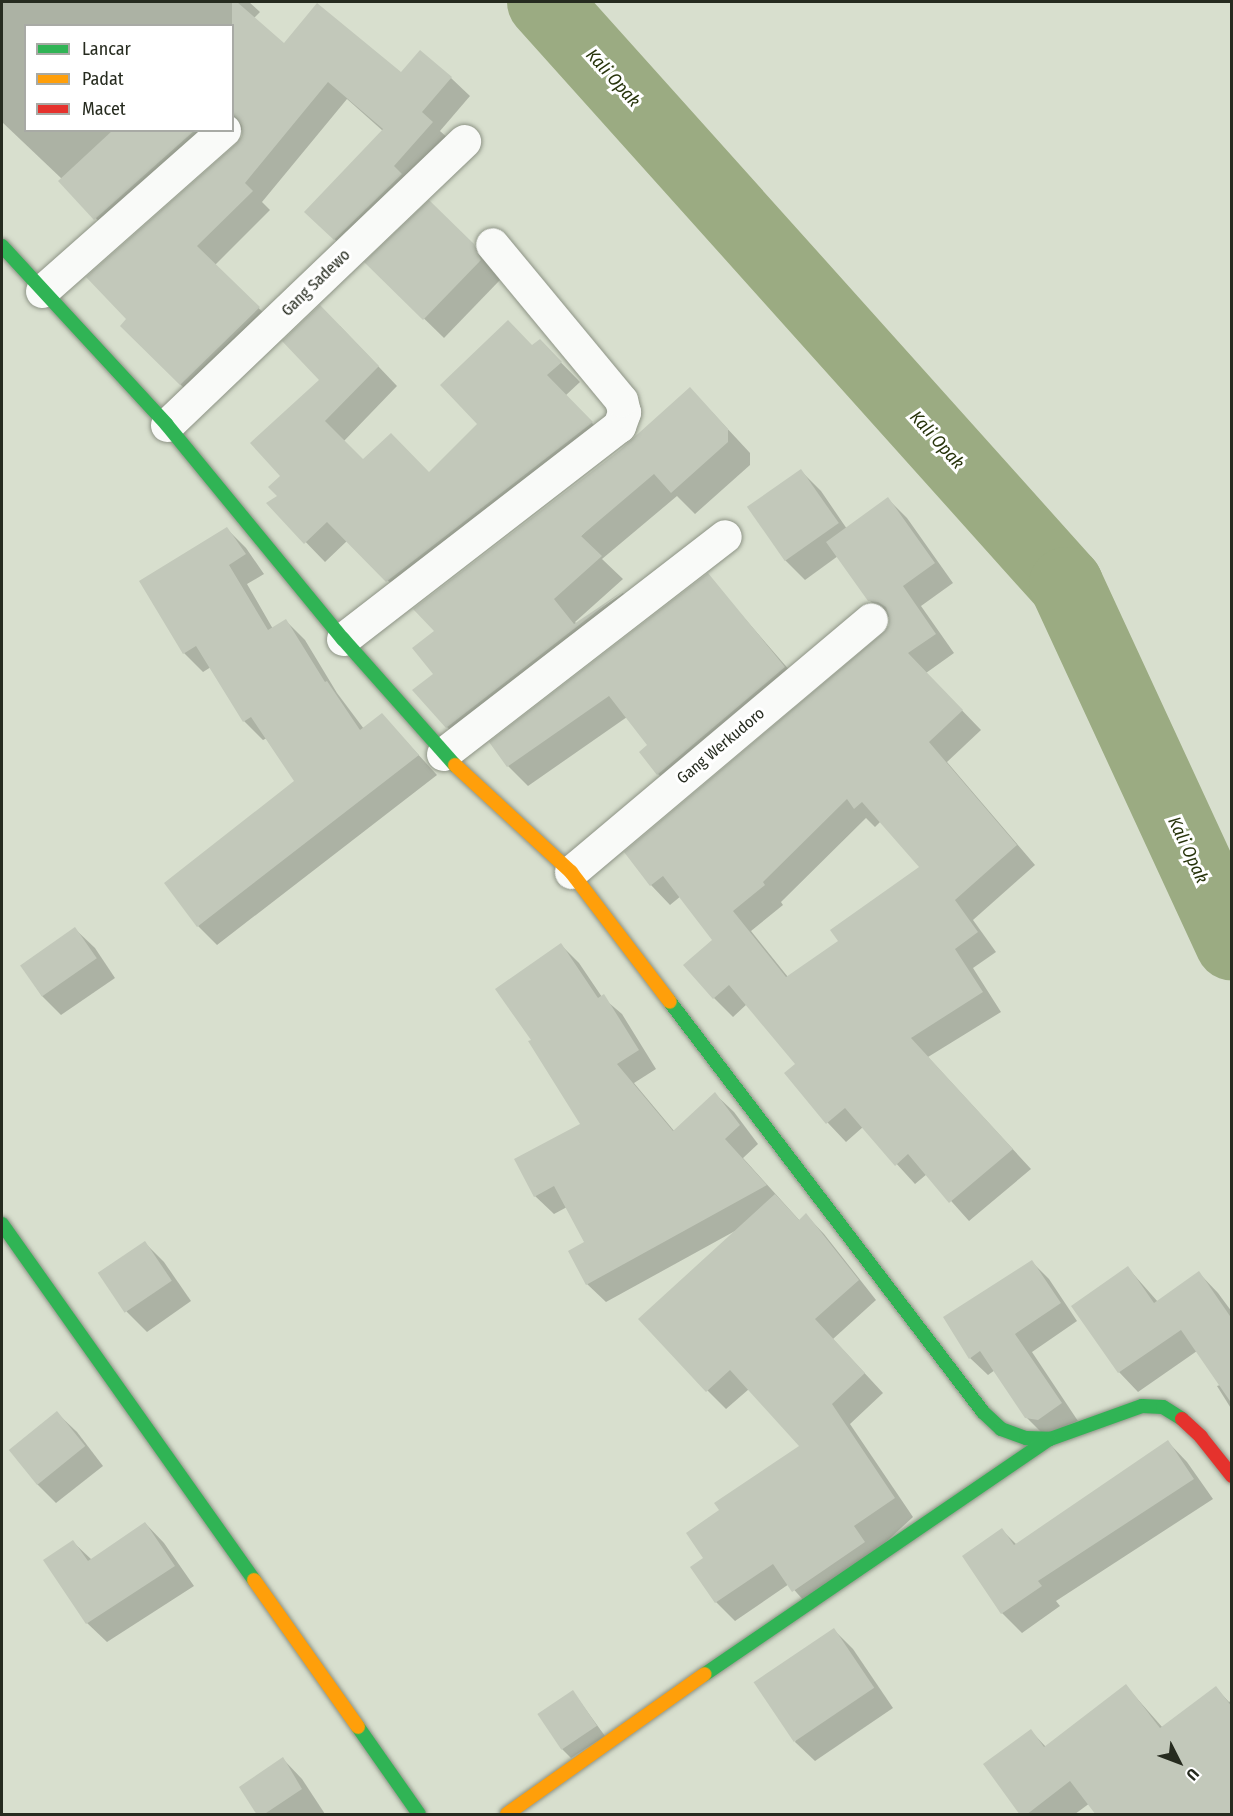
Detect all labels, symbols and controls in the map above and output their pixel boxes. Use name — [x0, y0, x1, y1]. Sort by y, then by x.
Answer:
legend — [24, 24, 234, 132]
text: Lancar — [82, 38, 131, 60]
water label: Kali Opak — [581, 44, 645, 112]
text: Padat — [82, 68, 124, 90]
text: Macet — [82, 98, 126, 120]
street label: Gang Sadewo — [278, 246, 354, 320]
water label: Kali Opak — [905, 406, 969, 474]
street label: Gang Werkudoro — [673, 704, 769, 788]
water label: Kali Opak — [1163, 813, 1213, 887]
north arrow — [1149, 1732, 1209, 1792]
text: U — [1183, 1765, 1203, 1784]

